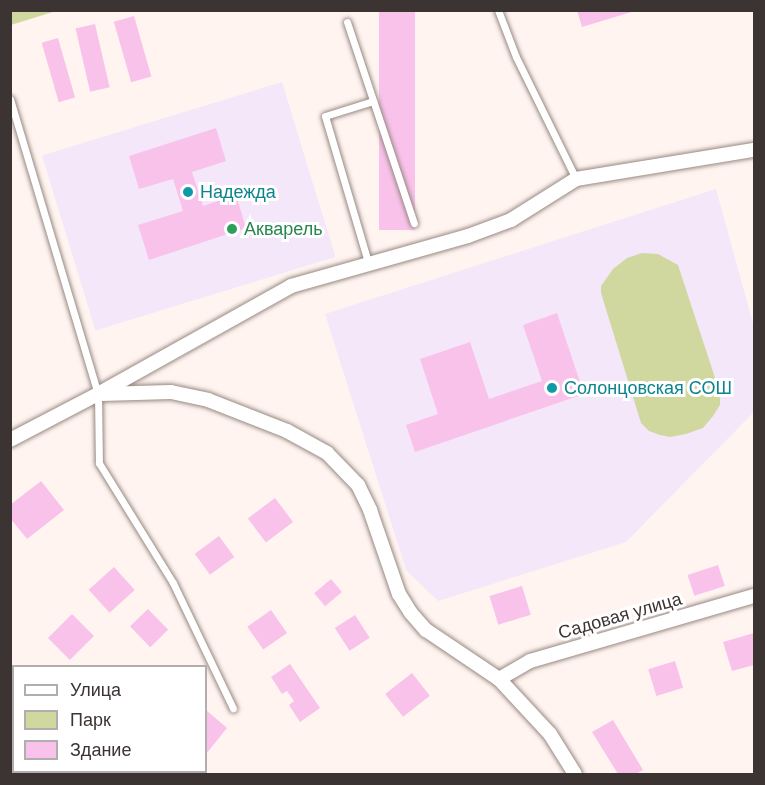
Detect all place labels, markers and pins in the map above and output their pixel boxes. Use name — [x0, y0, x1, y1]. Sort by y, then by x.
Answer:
place label: Надежда — [200, 181, 276, 203]
marker: Надежда — [181, 185, 195, 199]
place label: Акварель — [244, 218, 323, 240]
marker: Акварель — [225, 222, 239, 236]
place label: Солонцовская СОШ — [564, 377, 732, 399]
marker: Солонцовская СОШ — [545, 381, 559, 395]

